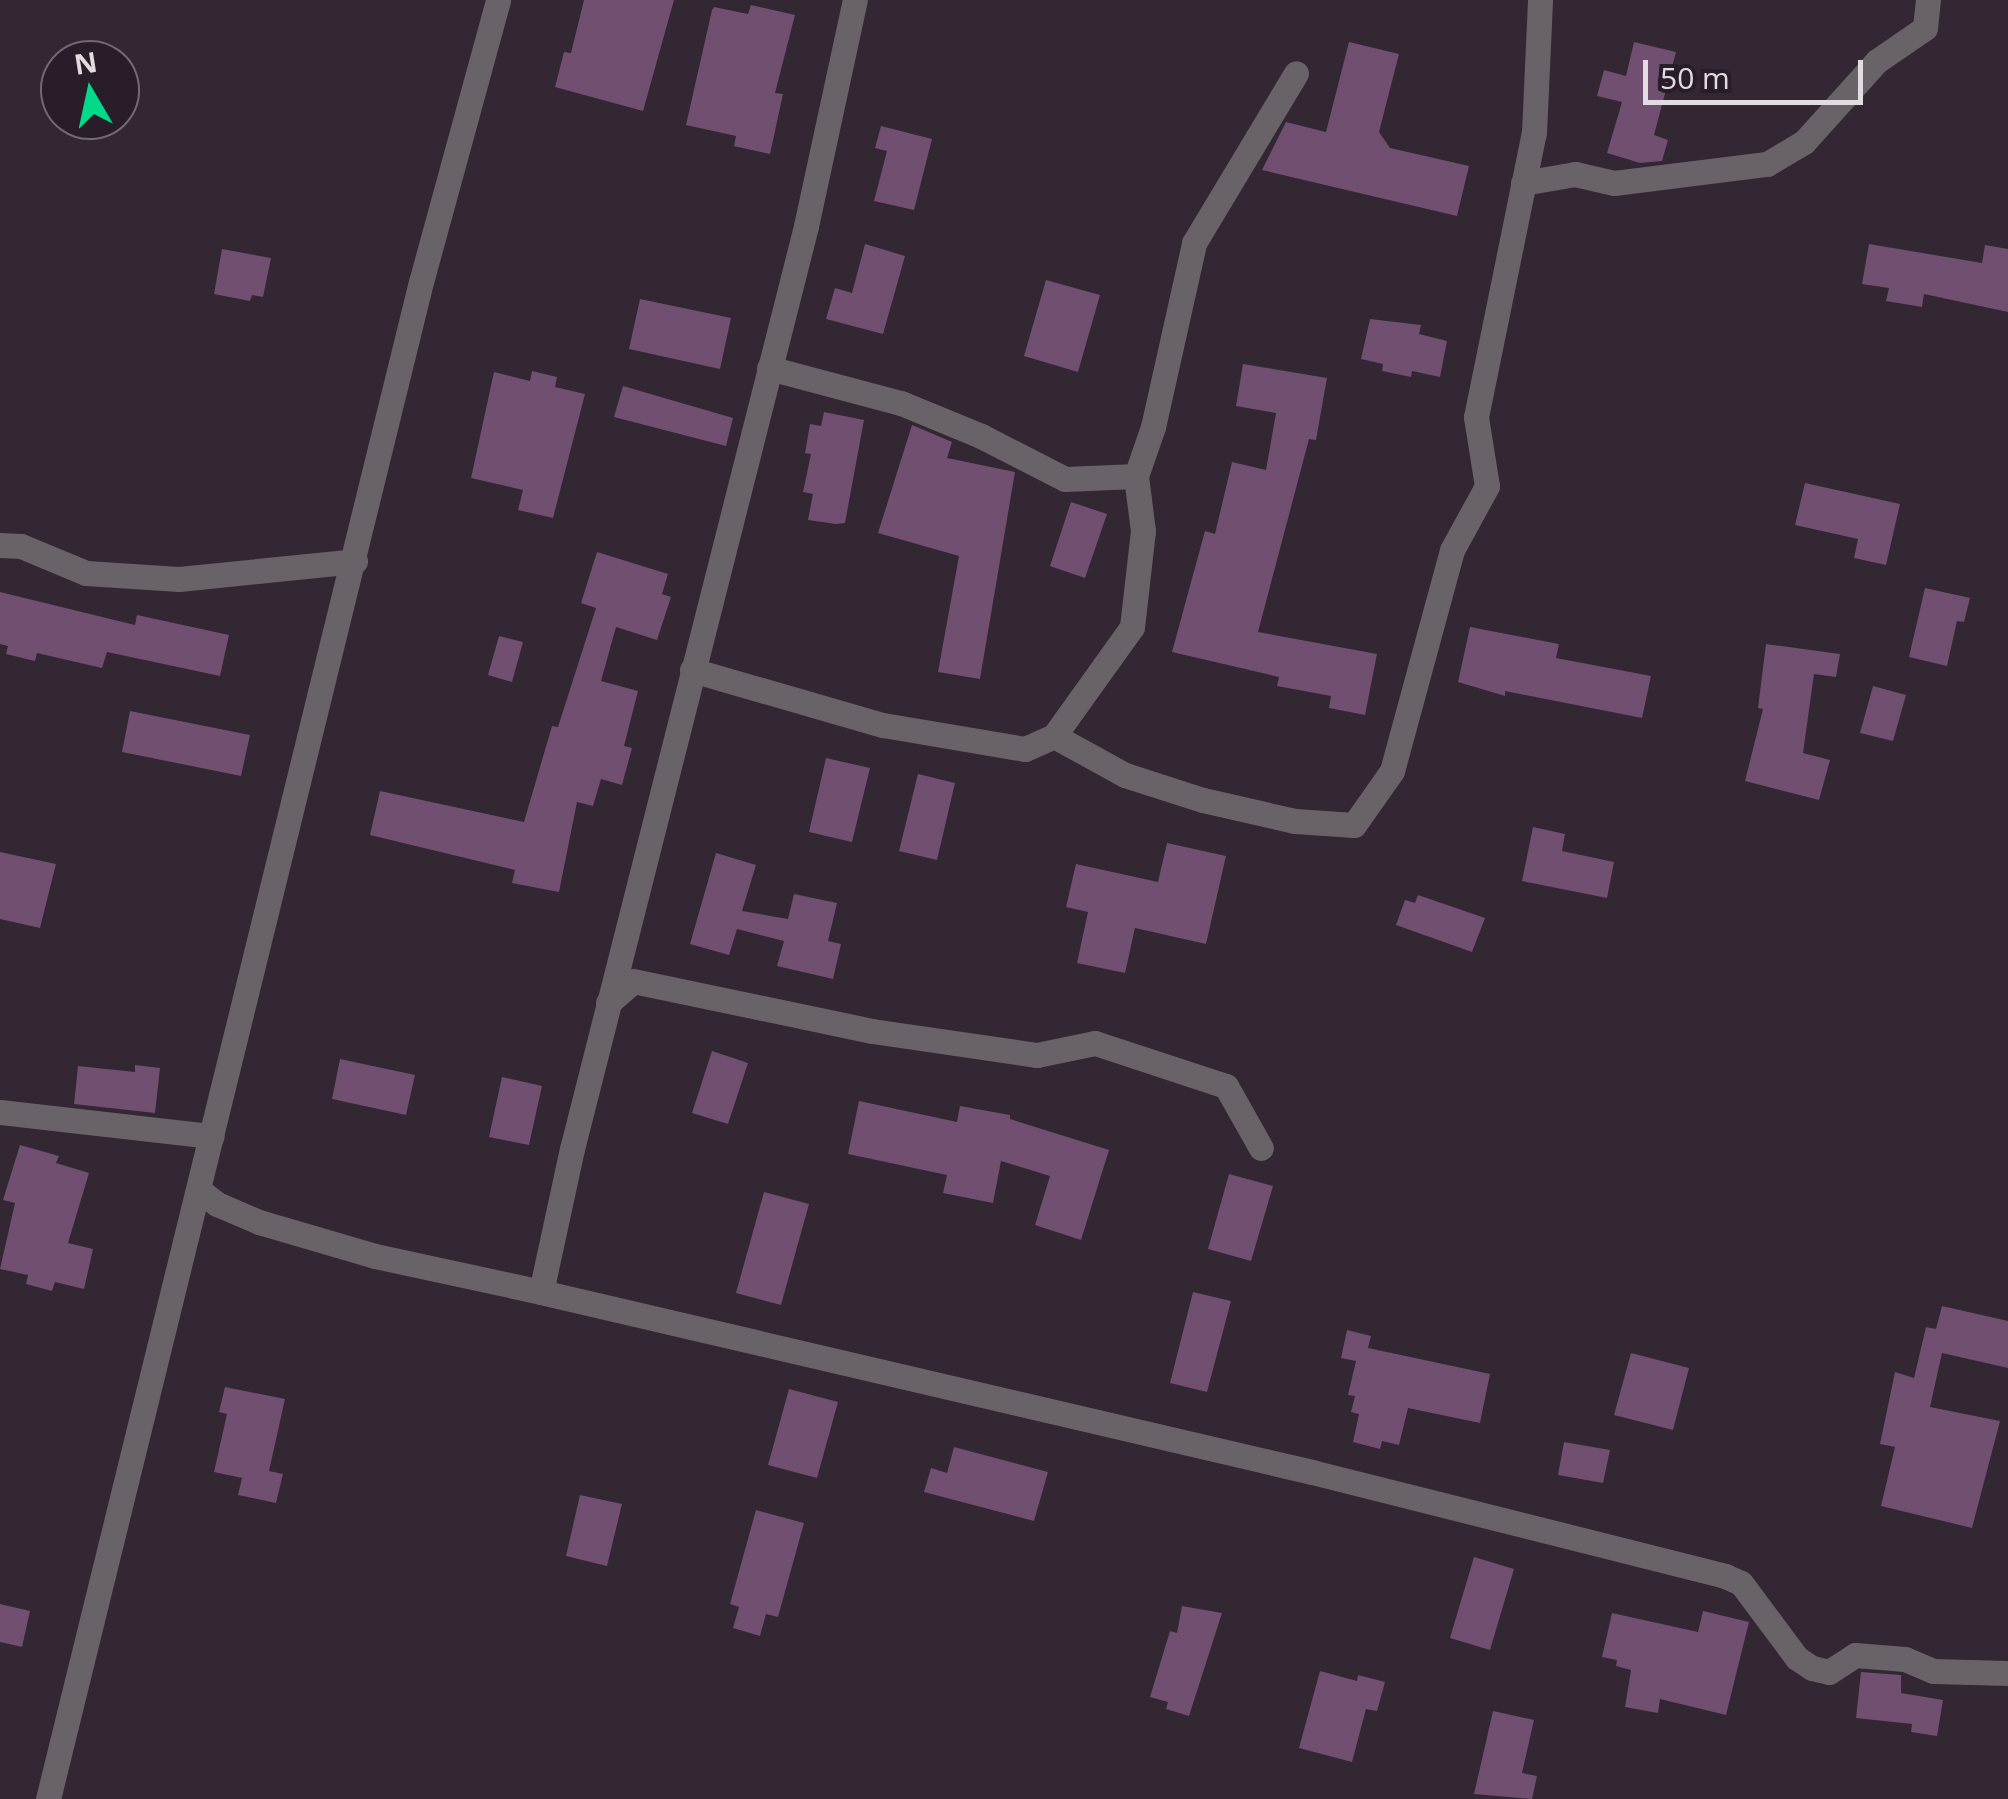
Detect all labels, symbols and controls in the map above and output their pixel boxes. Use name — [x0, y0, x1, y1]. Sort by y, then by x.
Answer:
north arrow — [40, 40, 140, 140]
scale bar — [1648, 40, 1868, 102]
text: N — [71, 42, 100, 83]
text: 50 m — [1660, 57, 1730, 98]

